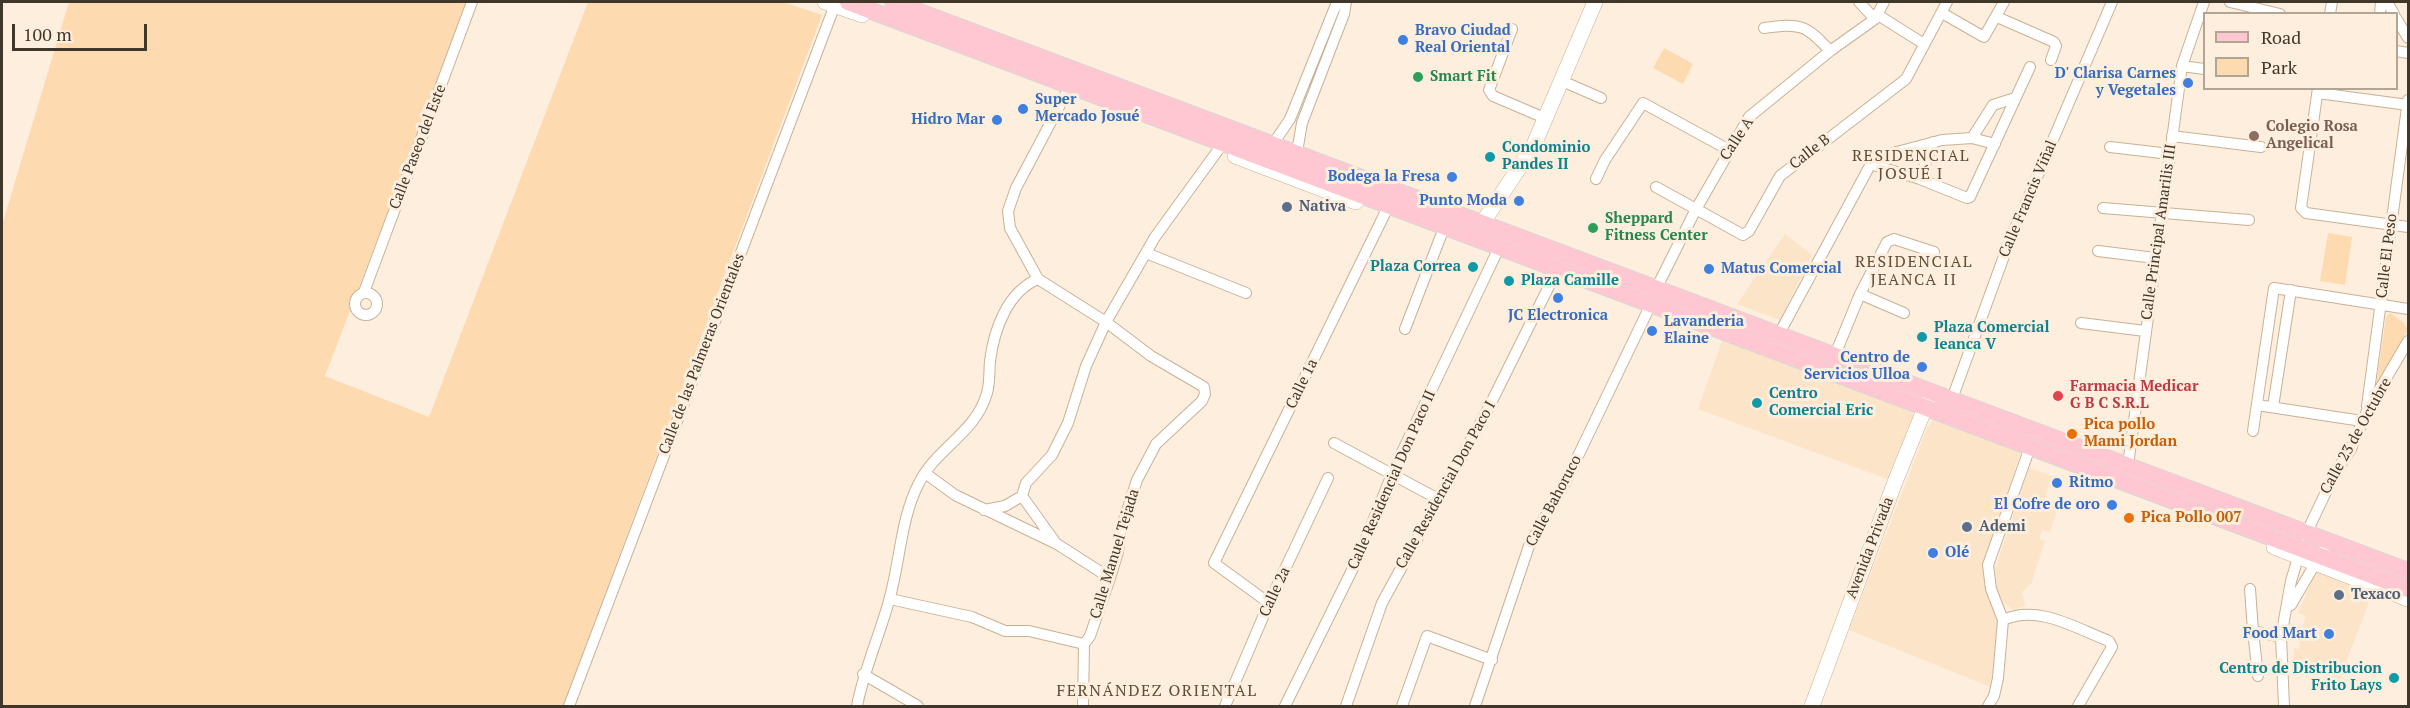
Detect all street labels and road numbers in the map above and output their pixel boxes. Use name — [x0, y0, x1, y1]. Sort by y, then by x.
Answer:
street label: Calle Paseo del Este — [386, 82, 450, 212]
street label: Calle A — [1716, 114, 1758, 164]
street label: Calle B — [1786, 131, 1834, 173]
street label: Calle Francis Viñal — [1995, 138, 2061, 260]
street label: Calle Principal Amarilis III — [2138, 143, 2180, 321]
street label: Calle El Peso — [2373, 213, 2401, 299]
street label: Calle de las Palmeras Orientales — [655, 251, 749, 457]
street label: Calle 1a — [1282, 356, 1322, 412]
street label: Calle 23 de Octubre — [2317, 375, 2395, 497]
street label: Calle Residencial Don Paco II — [1344, 388, 1440, 572]
street label: Calle Residencial Don Paco I — [1392, 398, 1500, 572]
street label: Calle Bahoruco — [1522, 452, 1586, 550]
street label: Calle Manuel Tejada — [1087, 487, 1143, 621]
street label: Avenida Privada — [1842, 495, 1898, 601]
street label: Calle 2a — [1256, 564, 1294, 620]

